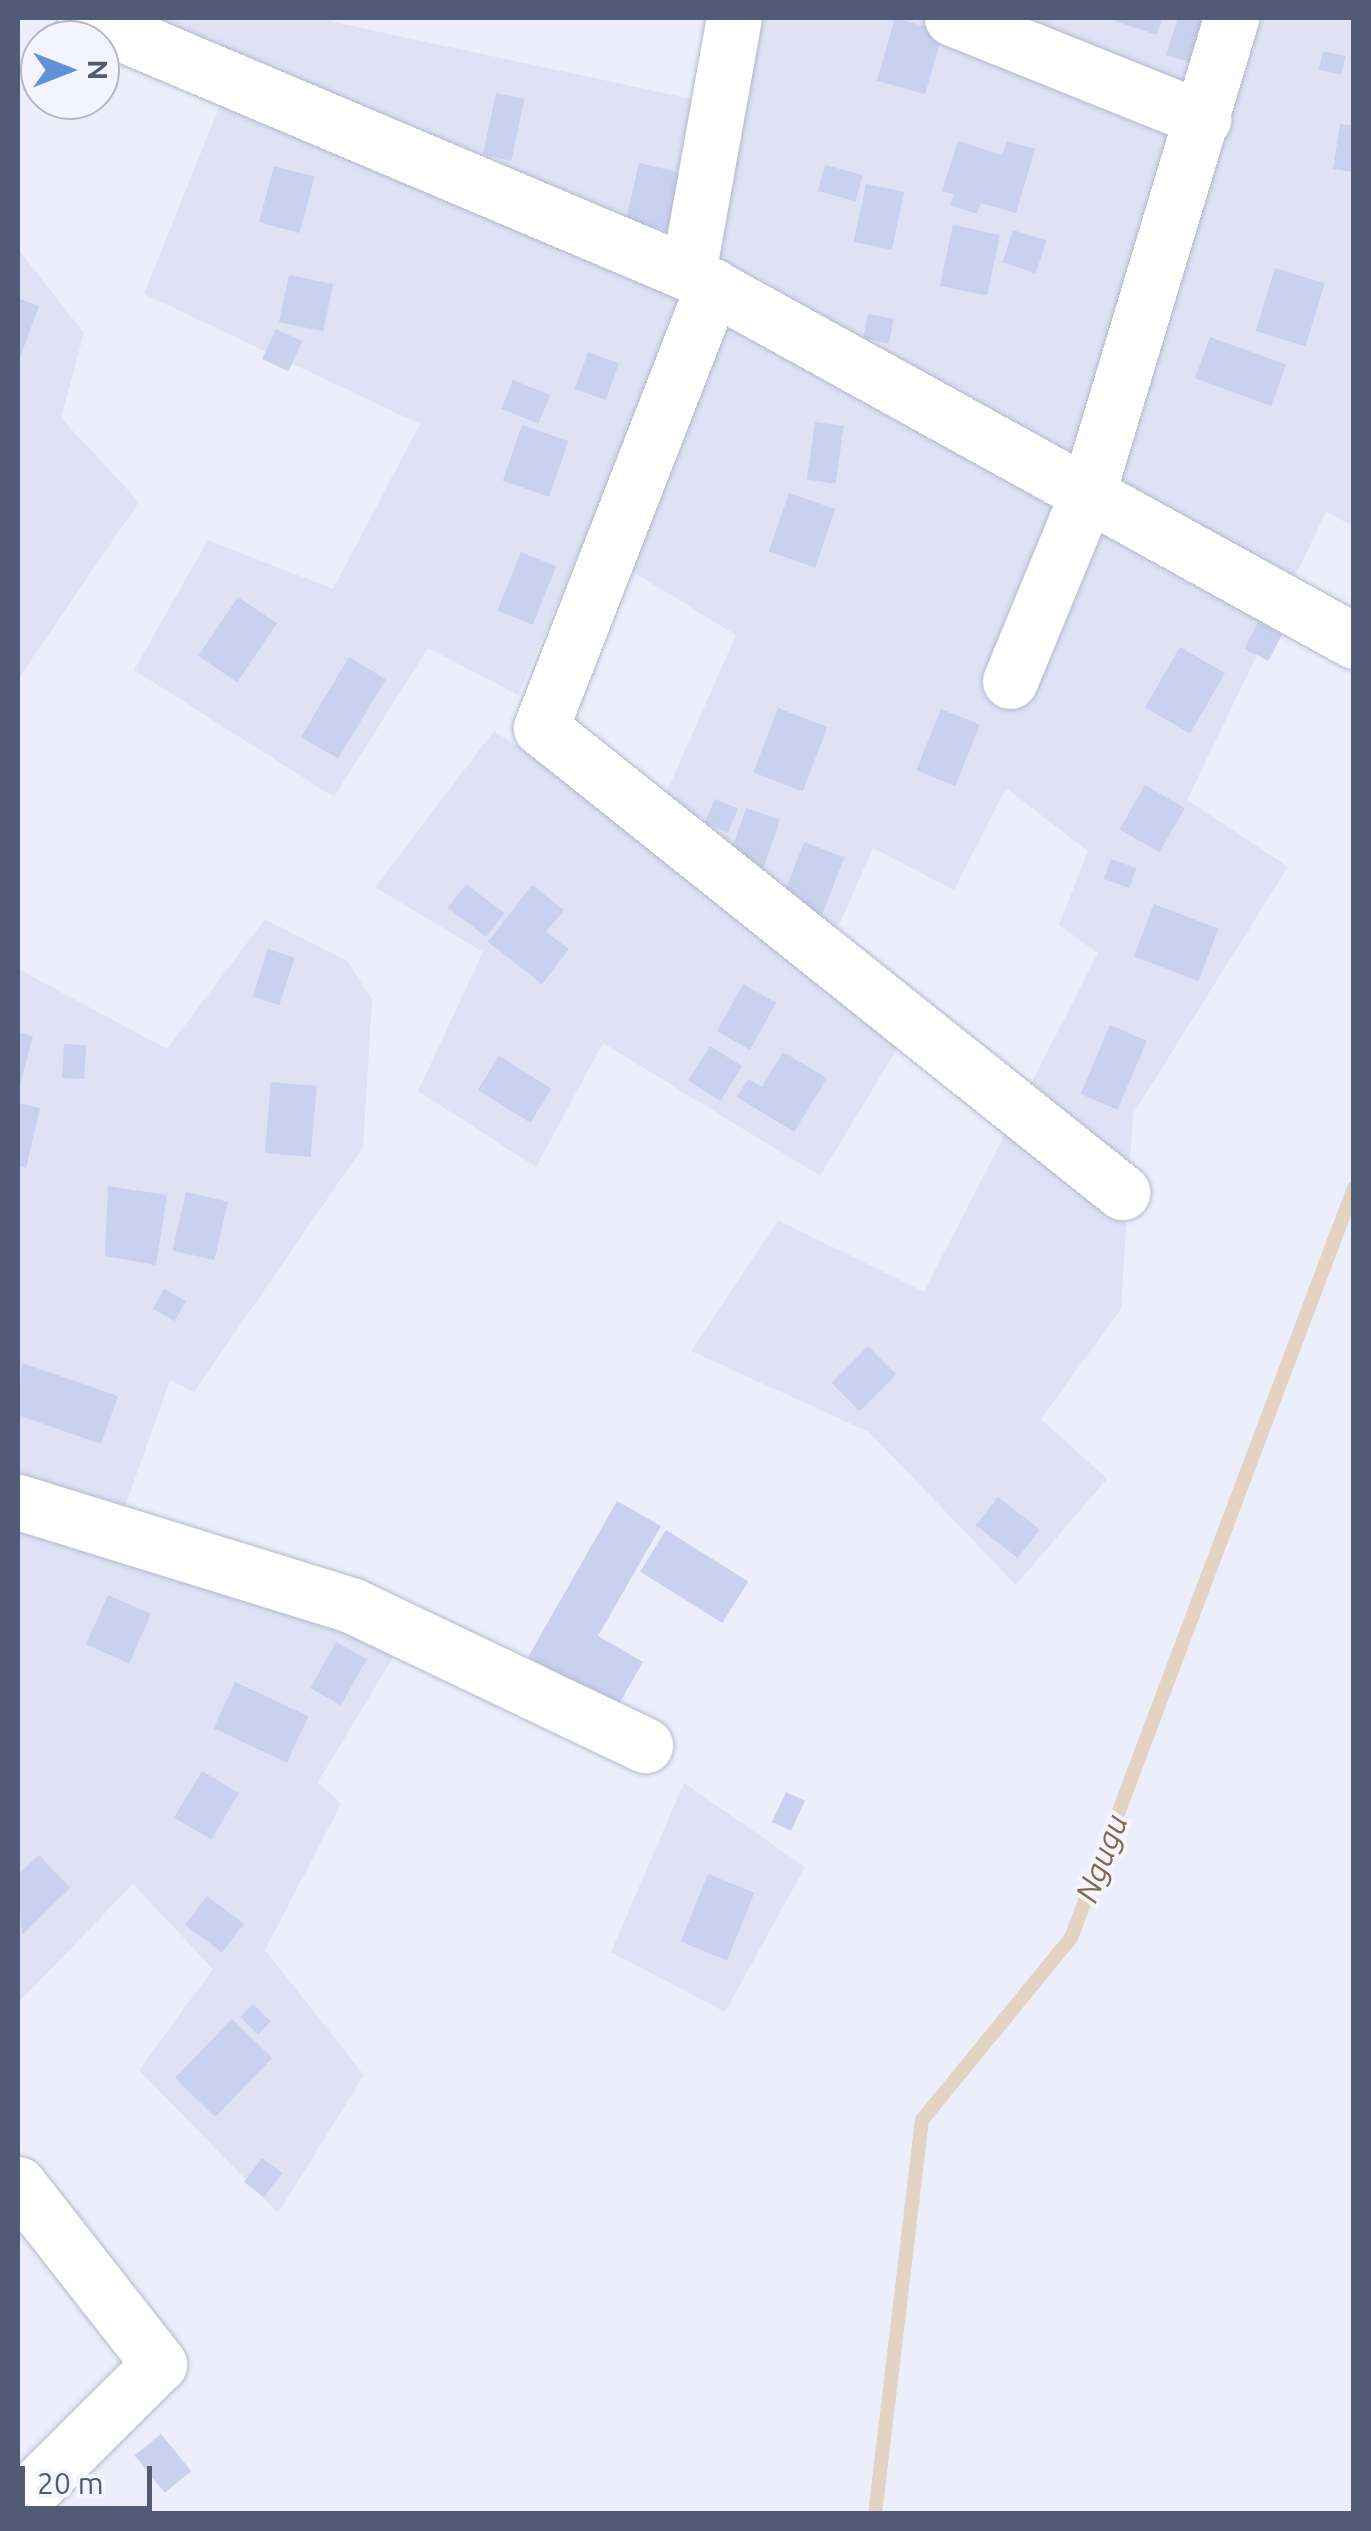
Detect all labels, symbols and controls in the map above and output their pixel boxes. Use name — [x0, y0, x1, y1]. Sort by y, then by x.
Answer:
north arrow — [20, 20, 120, 120]
text: N — [83, 60, 114, 80]
water label: Ngugu — [1067, 1809, 1135, 1907]
scale bar — [25, 2446, 158, 2508]
text: 20 m — [37, 2466, 104, 2500]

